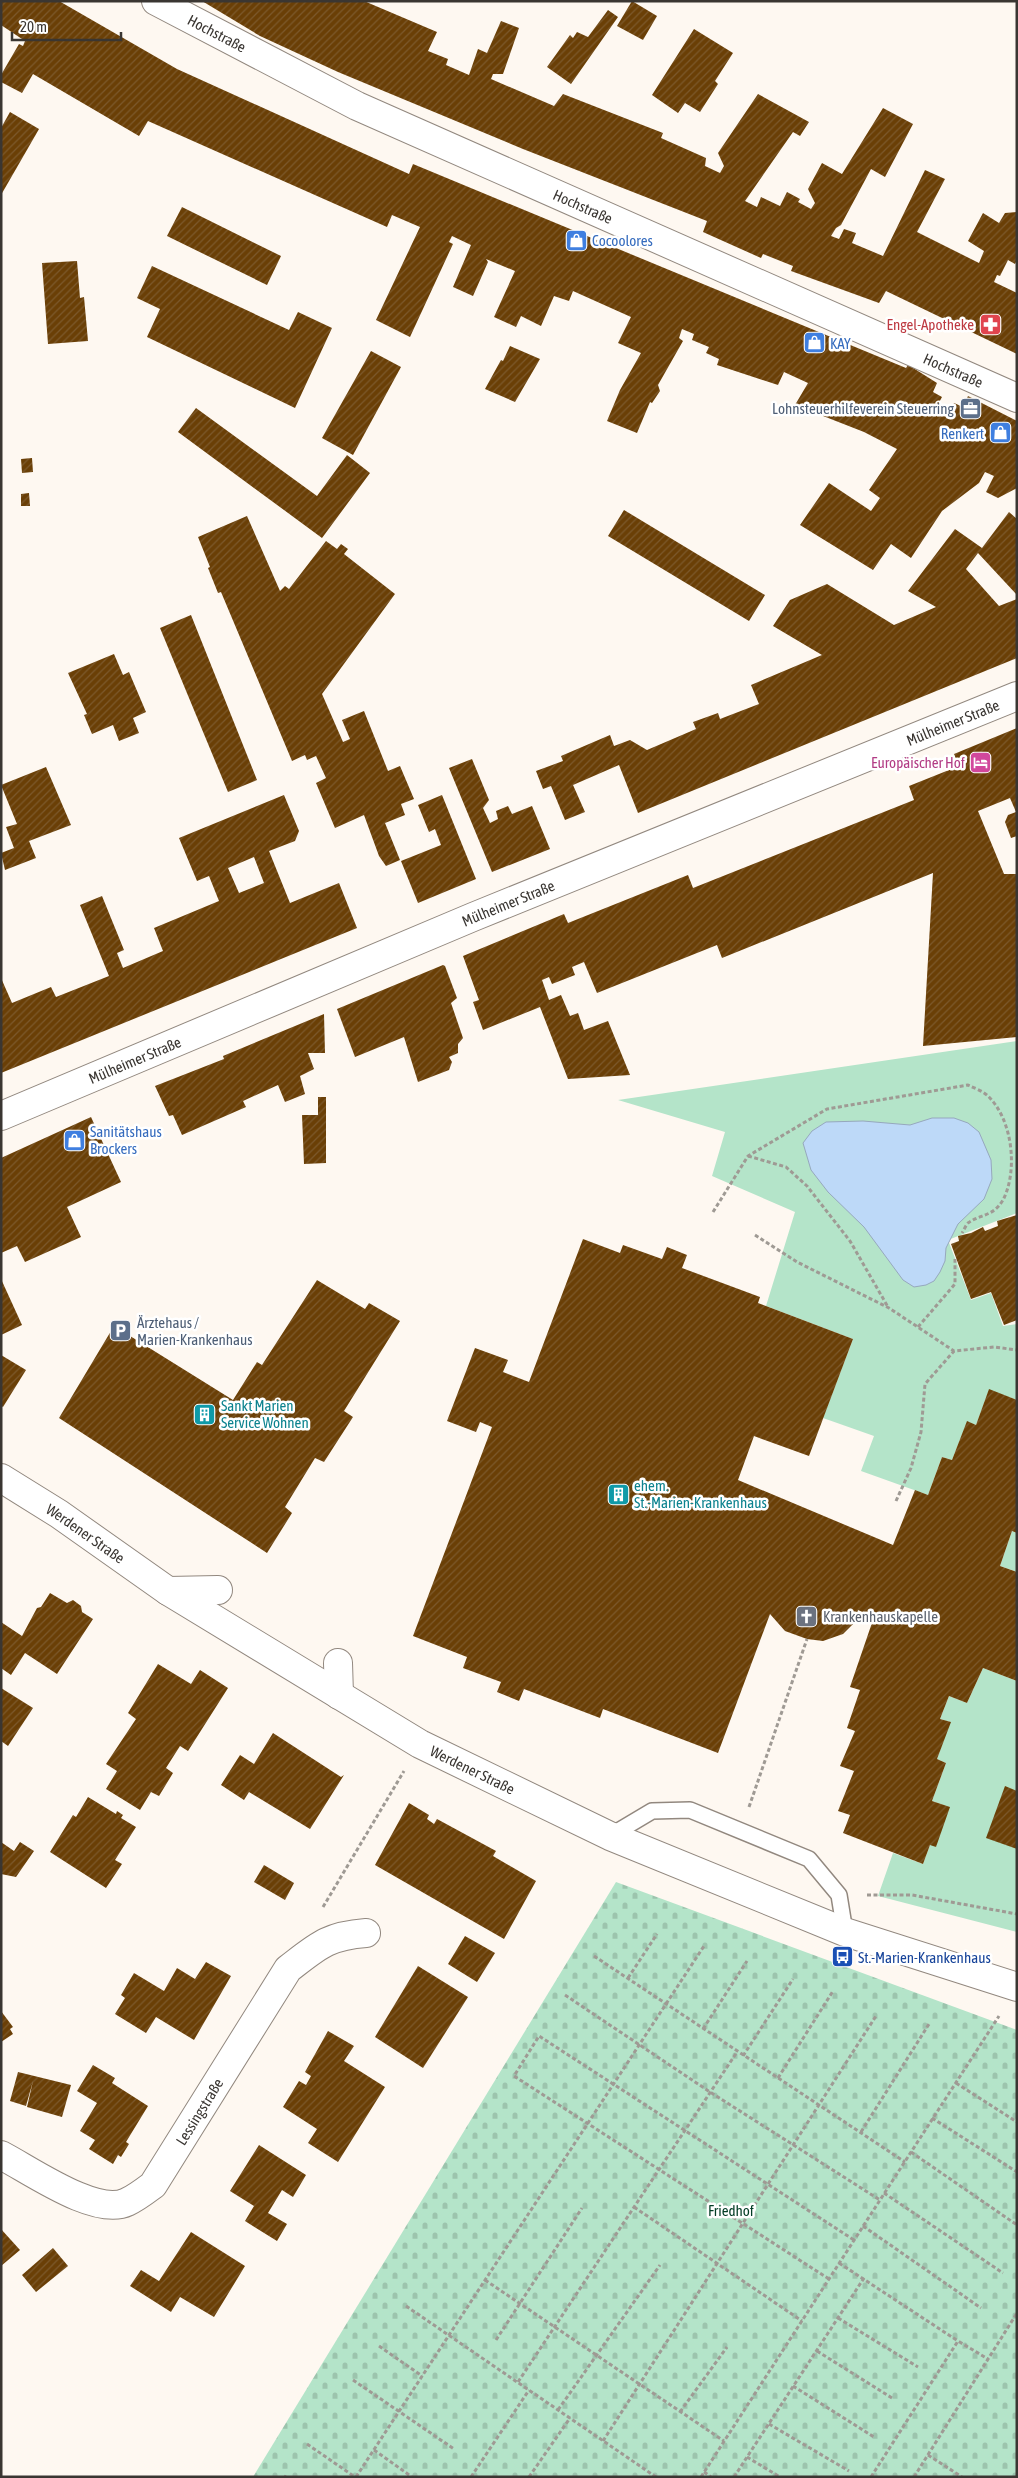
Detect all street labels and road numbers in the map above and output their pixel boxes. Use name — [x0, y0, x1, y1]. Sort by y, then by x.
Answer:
street label: Hochstraße — [185, 11, 249, 55]
street label: Hochstraße — [551, 185, 616, 227]
street label: Hochstraße — [921, 349, 986, 391]
street label: Mülheimer Straße — [904, 696, 1002, 749]
street label: Mülheimer Straße — [459, 876, 557, 929]
street label: Mülheimer Straße — [86, 1033, 184, 1087]
street label: Werdener Straße — [43, 1500, 128, 1566]
street label: Werdener Straße — [428, 1742, 518, 1797]
street label: Lessingstraße — [172, 2075, 226, 2148]

